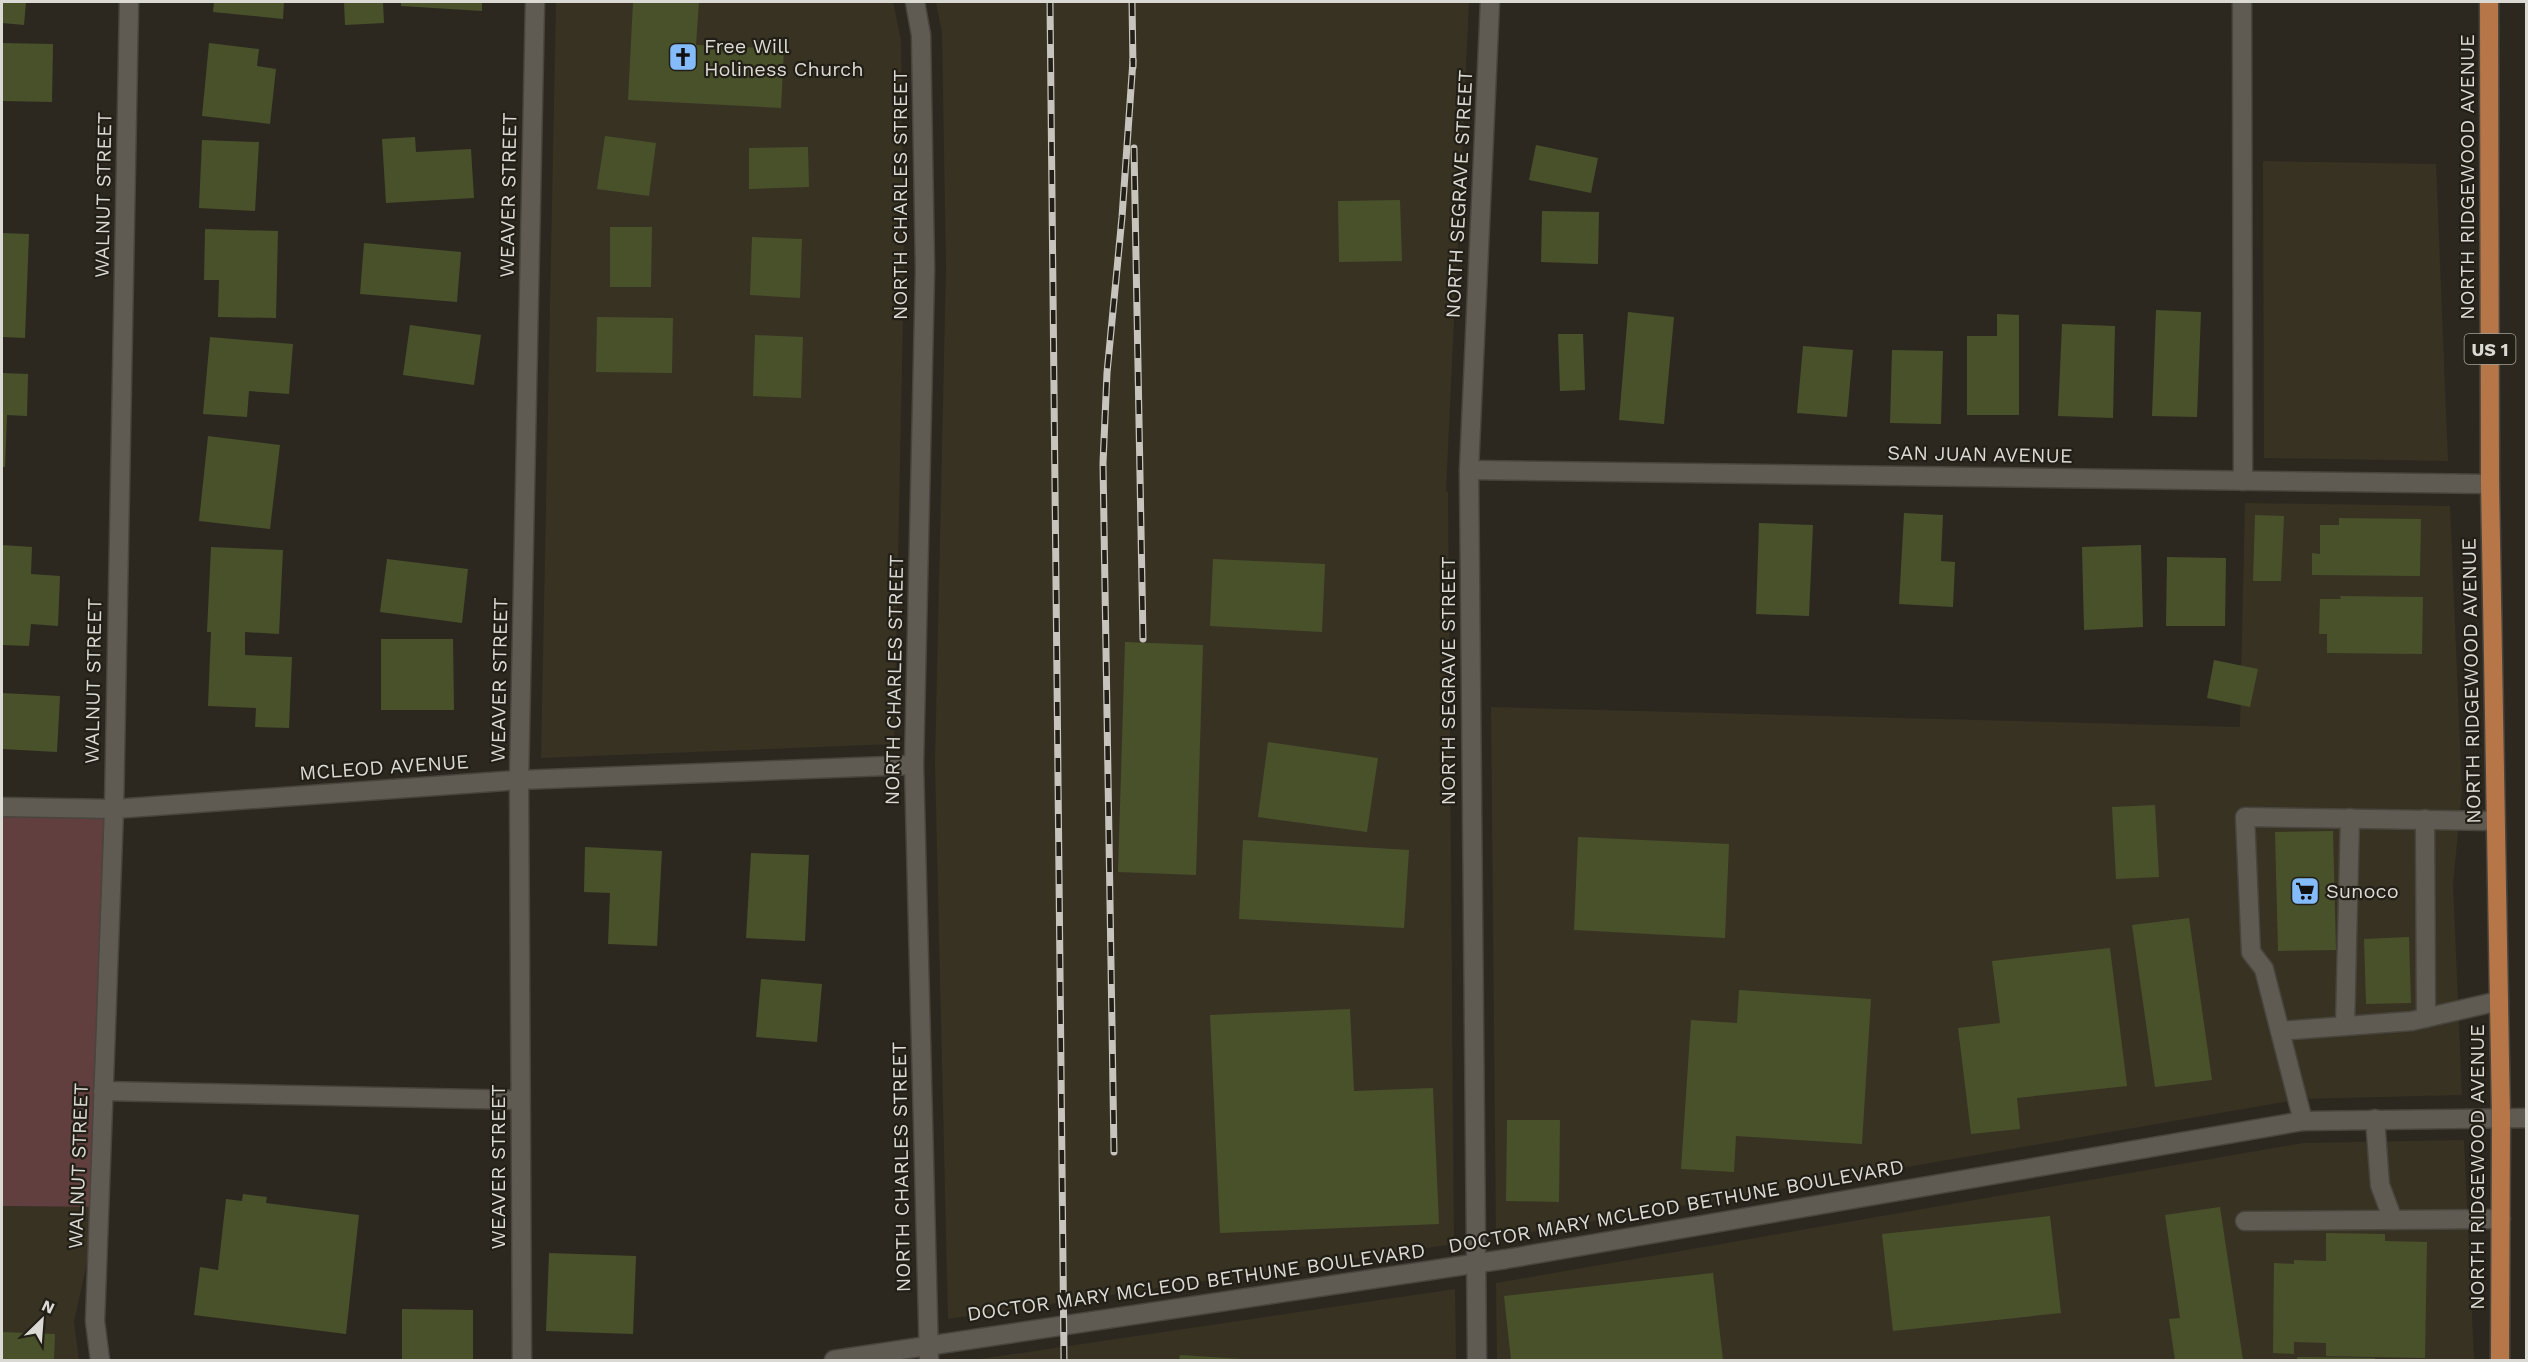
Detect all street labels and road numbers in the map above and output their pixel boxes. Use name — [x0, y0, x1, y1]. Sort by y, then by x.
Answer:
street label: NORTH RIDGEWOOD AVENUE — [2455, 34, 2479, 320]
street label: NORTH SEGRAVE STREET — [1441, 69, 1477, 319]
street label: NORTH CHARLES STREET — [888, 70, 912, 320]
street label: WALNUT STREET — [90, 112, 116, 278]
street label: WEAVER STREET — [495, 112, 521, 278]
road number: US 1 — [2464, 334, 2516, 364]
street label: SAN JUAN AVENUE — [1887, 440, 2073, 468]
street label: NORTH RIDGEWOOD AVENUE — [2457, 538, 2485, 824]
street label: NORTH CHARLES STREET — [880, 555, 908, 805]
street label: NORTH SEGRAVE STREET — [1436, 557, 1460, 805]
street label: WEAVER STREET — [486, 597, 512, 763]
street label: WALNUT STREET — [80, 598, 106, 764]
street label: MCLEOD AVENUE — [298, 749, 470, 785]
street label: NORTH RIDGEWOOD AVENUE — [2465, 1024, 2489, 1310]
street label: NORTH CHARLES STREET — [887, 1042, 915, 1292]
street label: WALNUT STREET — [63, 1083, 93, 1249]
street label: WEAVER STREET — [486, 1084, 510, 1250]
street label: DOCTOR MARY MCLEOD BETHUNE BOULEVARD — [1446, 1154, 1906, 1258]
street label: DOCTOR MARY MCLEOD BETHUNE BOULEVARD — [965, 1238, 1427, 1326]

